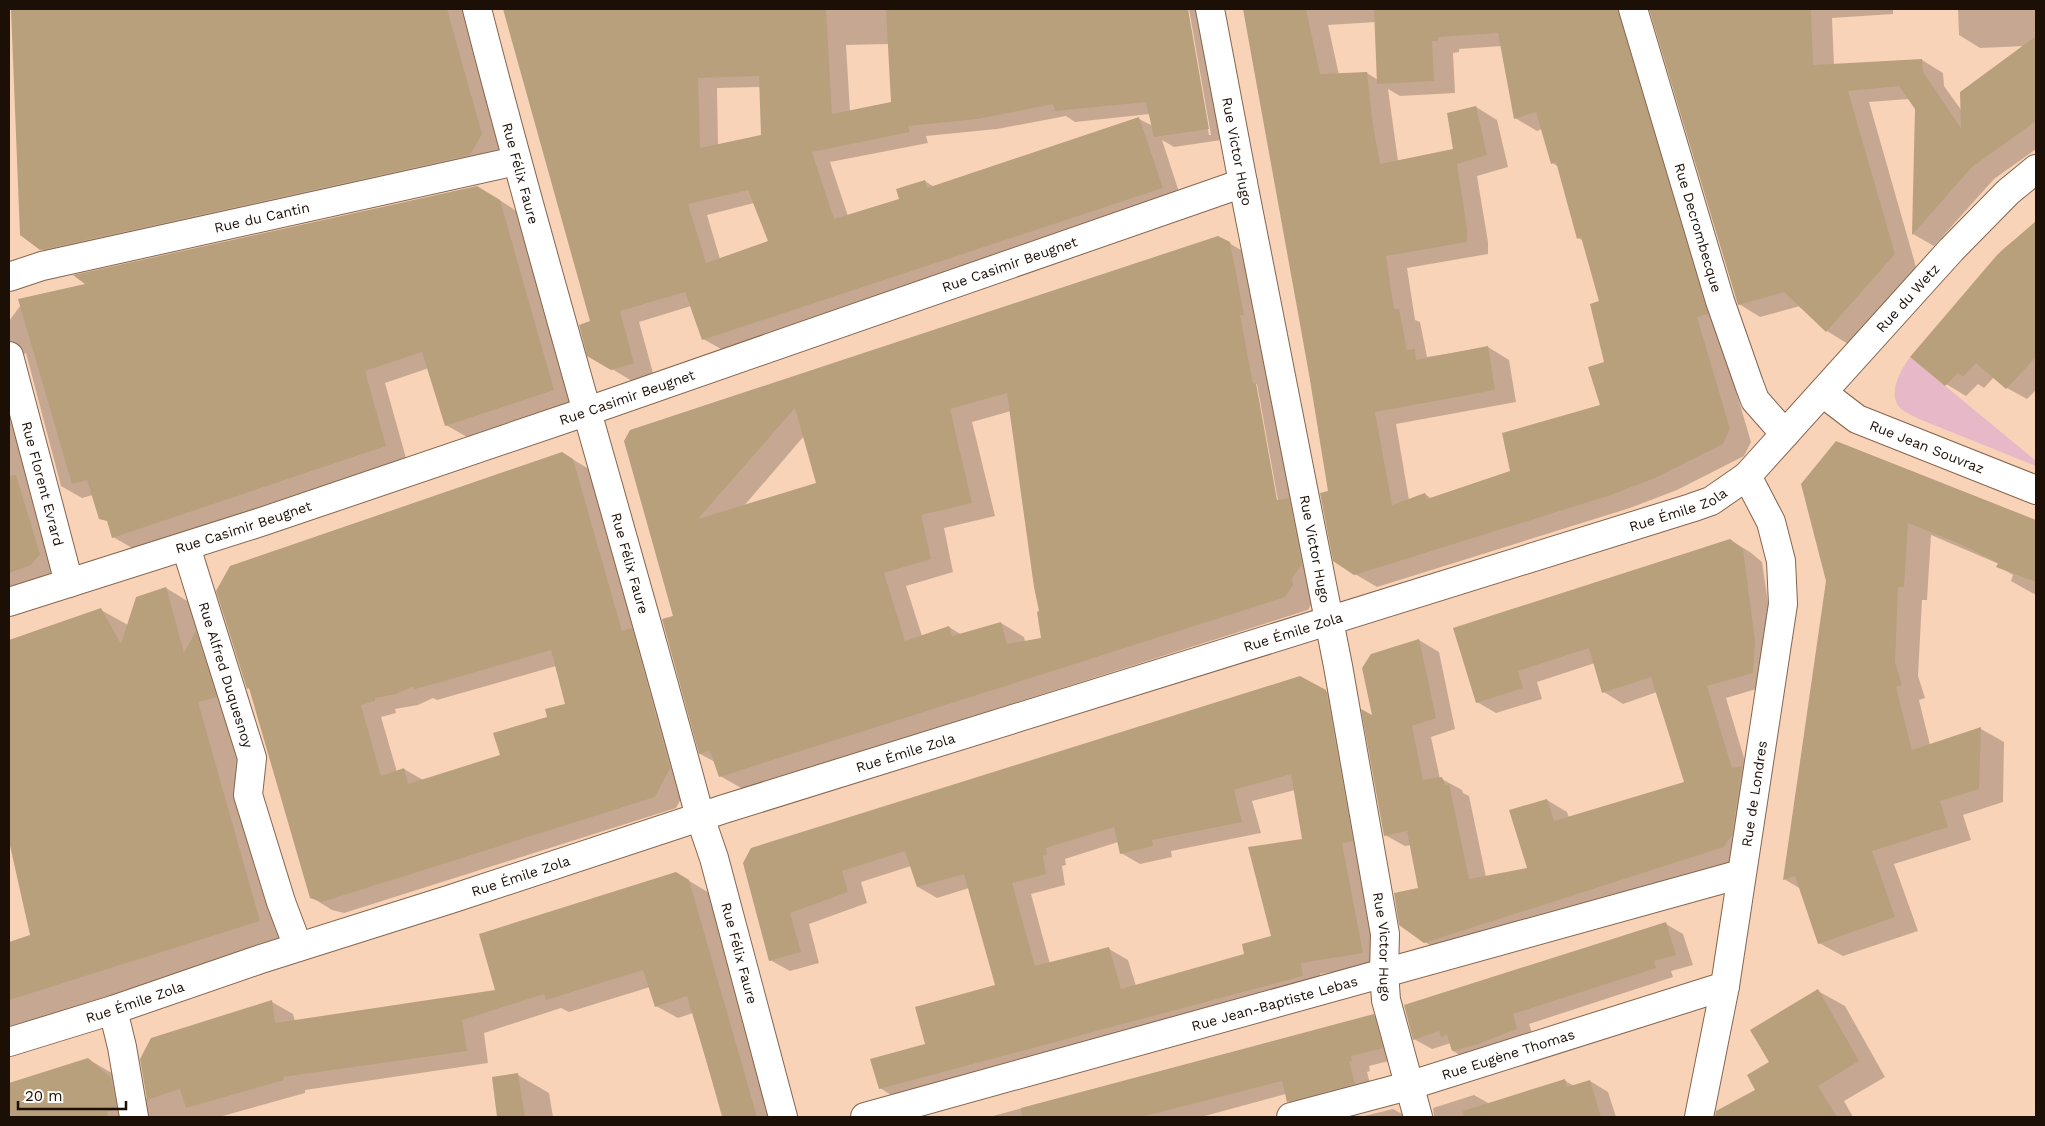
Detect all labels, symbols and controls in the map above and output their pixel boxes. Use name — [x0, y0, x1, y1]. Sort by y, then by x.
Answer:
street label: Rue Victor Hugo — [1219, 96, 1255, 207]
street label: Rue Félix Faure — [499, 121, 542, 226]
street label: Rue Decrombecque — [1671, 161, 1725, 294]
street label: Rue du Cantin — [213, 199, 311, 236]
street label: Rue Casimir Beugnet — [940, 233, 1079, 295]
street label: Rue du Wetz — [1873, 260, 1943, 335]
street label: Rue Casimir Beugnet — [557, 366, 697, 428]
street label: Rue Jean Souvraz — [1867, 417, 1986, 477]
street label: Rue Florent Evrard — [19, 420, 67, 548]
street label: Rue Émile Zola — [1627, 484, 1730, 535]
street label: Rue Victor Hugo — [1297, 493, 1333, 604]
street label: Rue Casimir Beugnet — [173, 497, 314, 557]
street label: Rue Félix Faure — [608, 511, 652, 616]
street label: Rue Alfred Duquesnoy — [196, 600, 257, 751]
street label: Rue Émile Zola — [1241, 609, 1345, 655]
street label: Rue Émile Zola — [854, 730, 957, 775]
street label: Rue de Londres — [1738, 740, 1770, 848]
street label: Rue Émile Zola — [469, 852, 572, 900]
street label: Rue Victor Hugo — [1370, 891, 1394, 1002]
street label: Rue Félix Faure — [718, 901, 761, 1006]
street label: Rue Jean-Baptiste Lebas — [1190, 973, 1359, 1034]
street label: Rue Émile Zola — [84, 978, 186, 1026]
street label: Rue Eugène Thomas — [1440, 1026, 1577, 1083]
scale bar — [18, 1078, 125, 1110]
text: 20 m — [25, 1087, 63, 1105]

